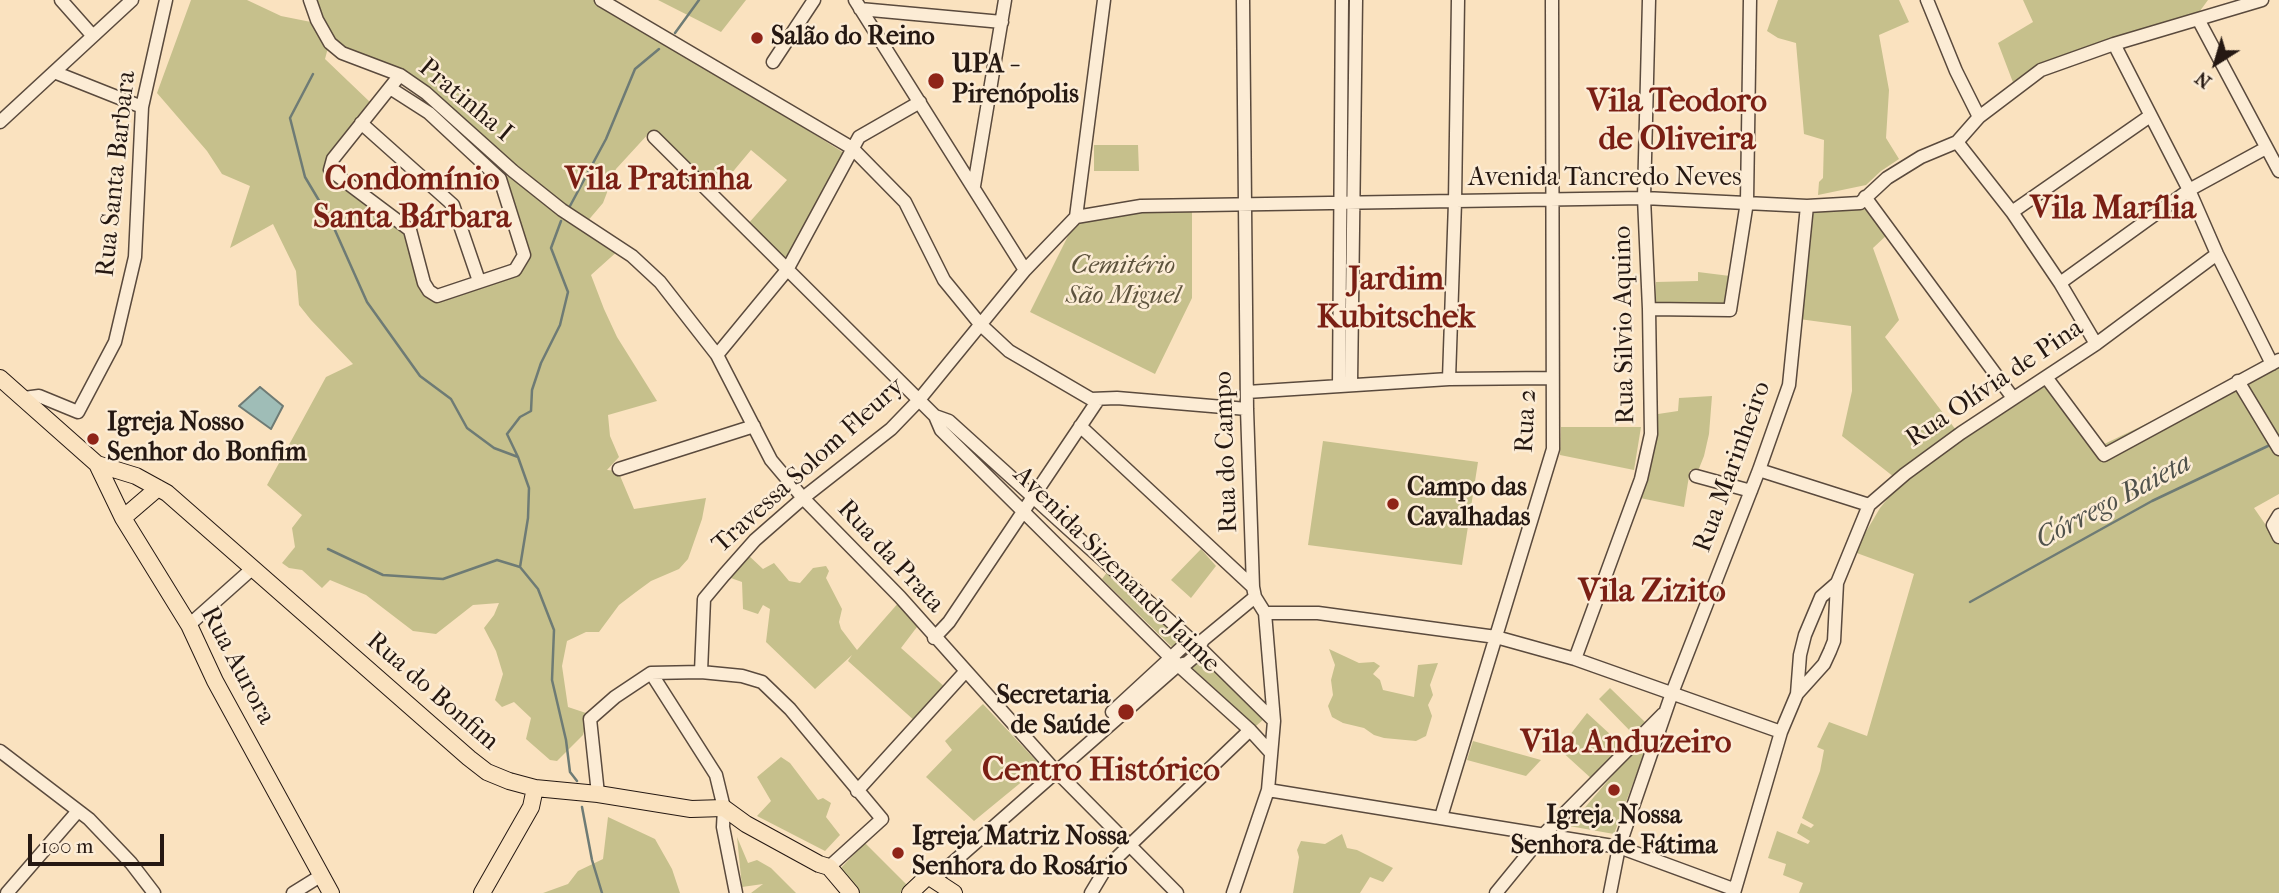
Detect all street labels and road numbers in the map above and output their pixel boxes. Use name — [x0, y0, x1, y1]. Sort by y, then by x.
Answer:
street label: Pratinha I — [412, 53, 518, 149]
street label: Rua Santa Barbara — [91, 70, 143, 278]
street label: Avenida Tancredo Neves — [1468, 163, 1742, 195]
street label: Rua Silvio Aquino — [1608, 225, 1642, 425]
street label: Rua Olívia de Pina — [1900, 313, 2090, 455]
street label: Rua do Campo — [1209, 370, 1245, 534]
street label: Travessa Solom Fleury — [707, 372, 911, 560]
street label: Rua Marinheiro — [1688, 377, 1778, 557]
street label: Rua 2 — [1510, 388, 1544, 454]
street label: Avenida Sizenando Jaime — [1006, 460, 1226, 680]
street label: Rua da Prata — [830, 494, 950, 620]
street label: Rua Aurora — [193, 602, 281, 730]
street label: Rua do Bonfim — [360, 626, 504, 758]

